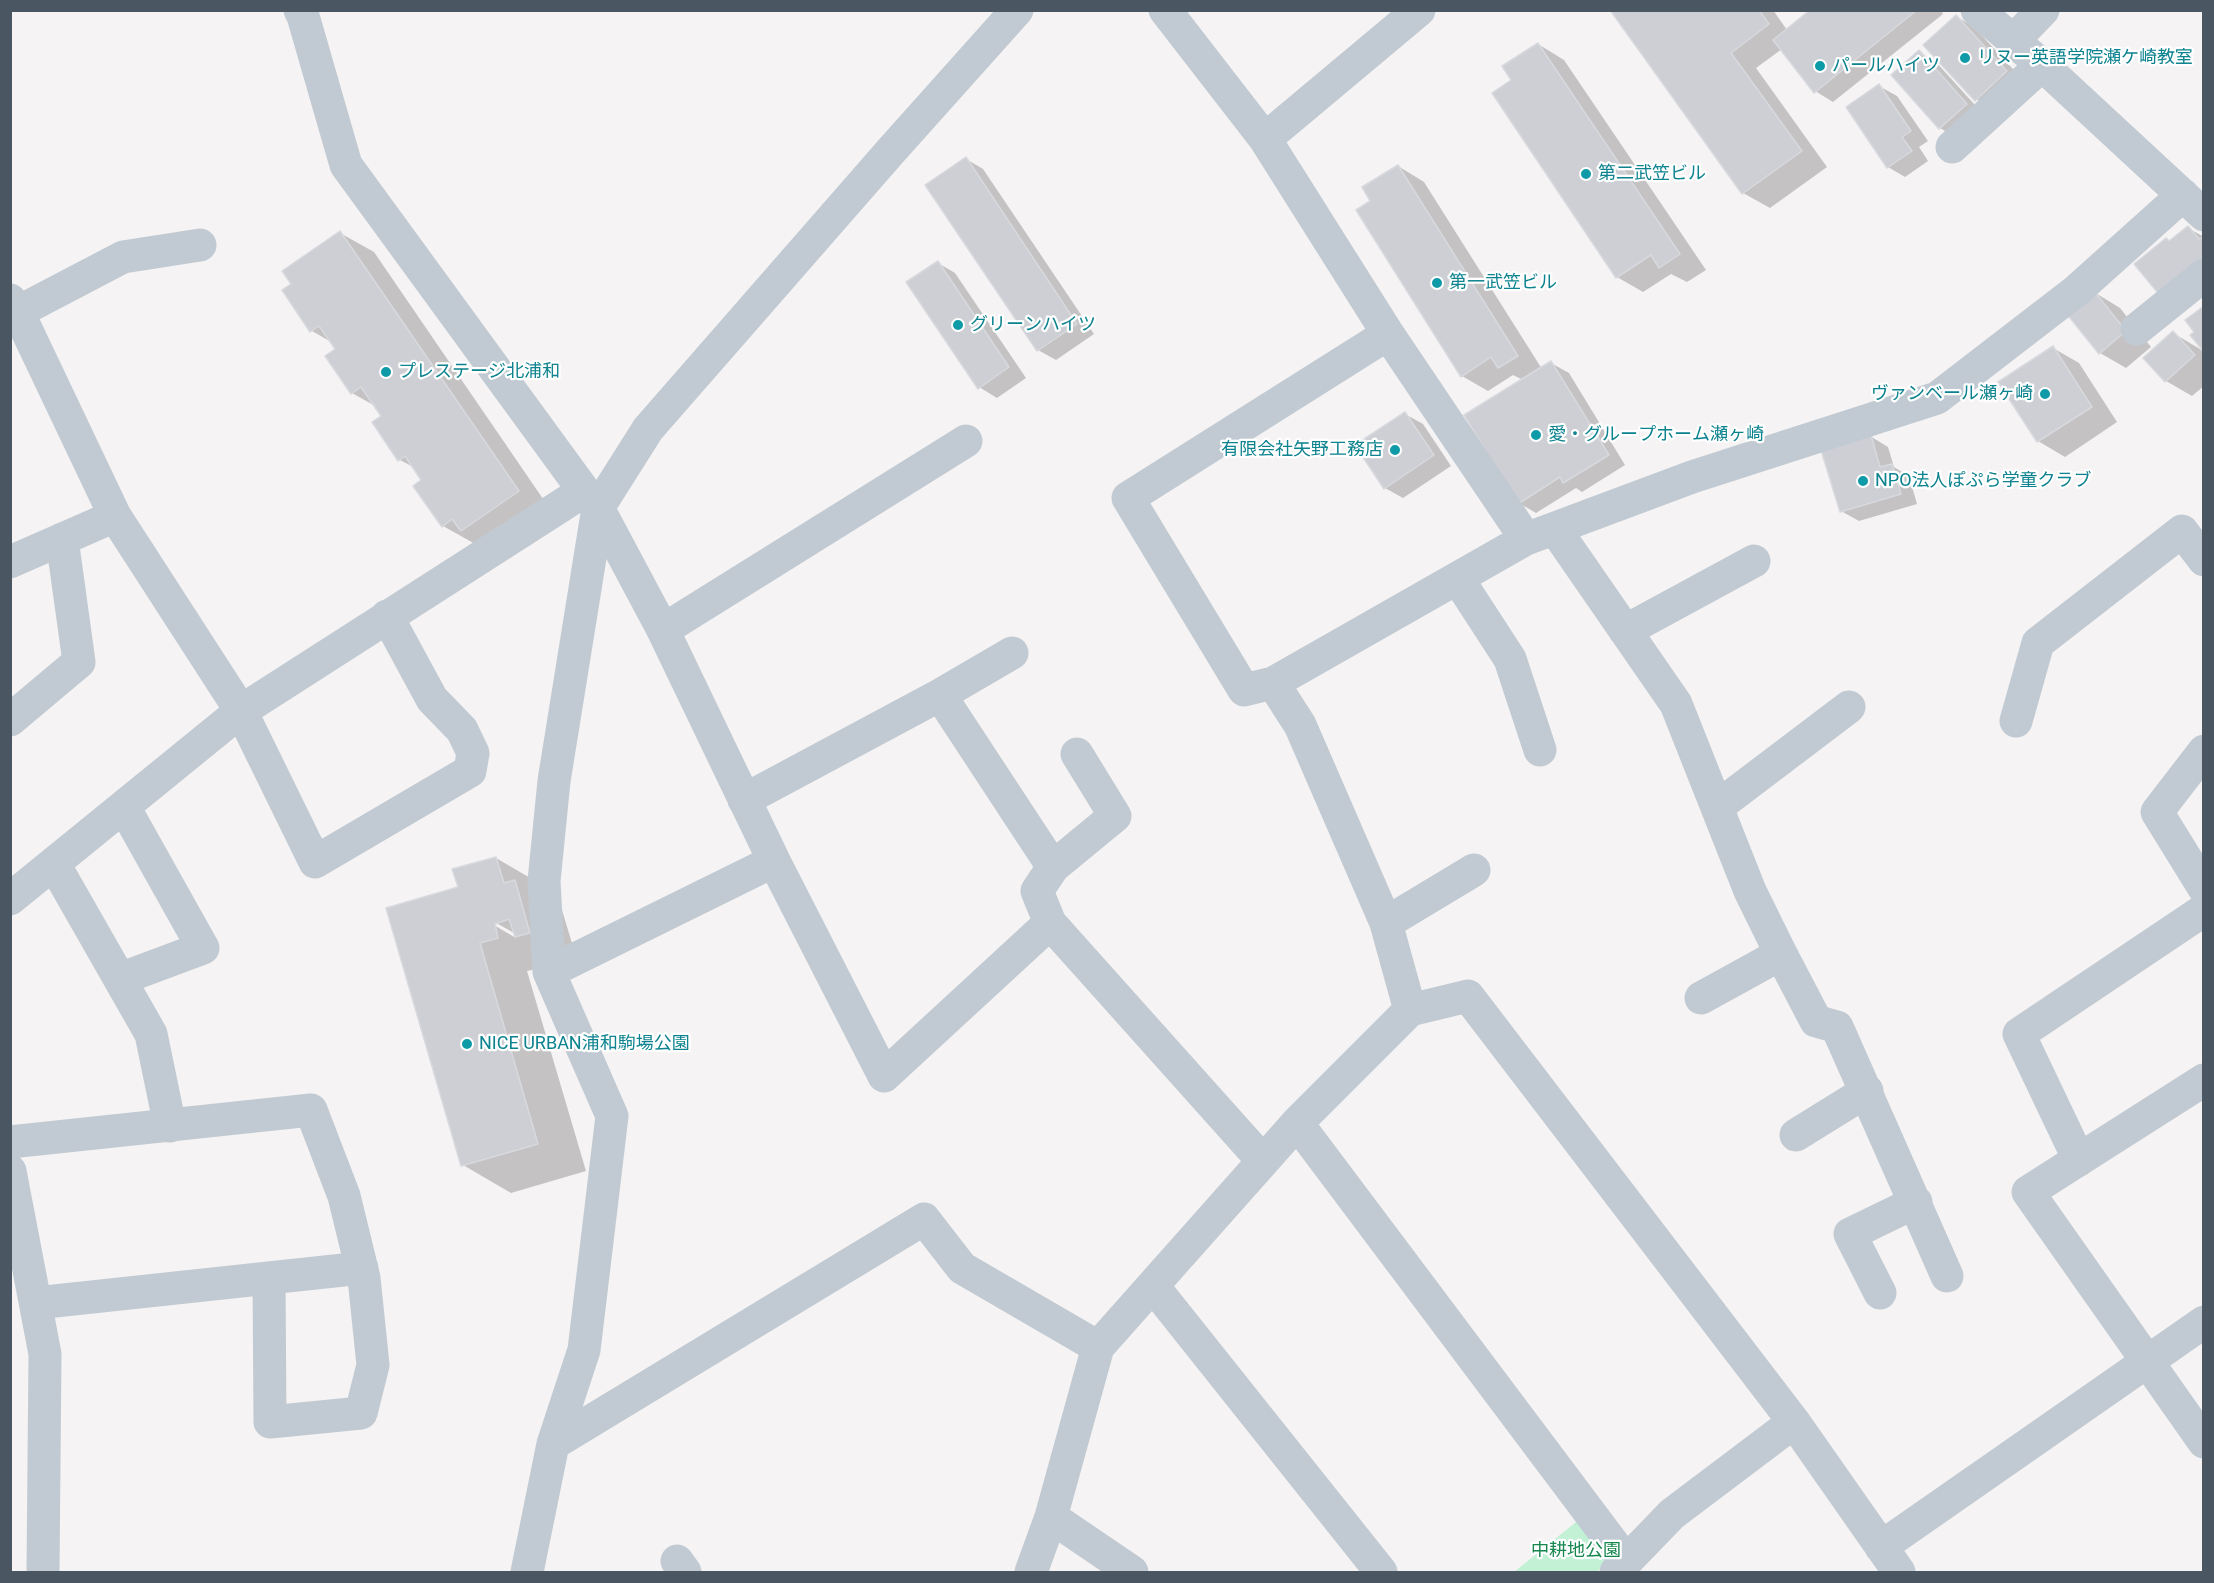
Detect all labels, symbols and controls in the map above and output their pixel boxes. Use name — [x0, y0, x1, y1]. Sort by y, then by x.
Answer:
place label: リヌー英語学院瀬ケ崎教室 — [1977, 47, 2193, 69]
marker: リヌー英語学院瀬ケ崎教室 — [1958, 51, 1972, 65]
place label: パールハイツ — [1832, 55, 1940, 77]
marker: パールハイツ — [1813, 59, 1827, 73]
place label: 第二武笠ビル — [1598, 163, 1706, 185]
marker: 第二武笠ビル — [1579, 167, 1593, 181]
place label: 第一武笠ビル — [1449, 272, 1557, 294]
marker: 第一武笠ビル — [1430, 276, 1444, 290]
place label: グリーンハイツ — [970, 314, 1096, 336]
marker: グリーンハイツ — [951, 318, 965, 332]
place label: プレステージ北浦和 — [398, 361, 560, 383]
marker: プレステージ北浦和 — [379, 365, 393, 379]
place label: ヴァンベール瀬ヶ崎 — [1871, 383, 2033, 405]
marker: ヴァンベール瀬ヶ崎 — [2038, 387, 2052, 401]
place label: 愛・グループホーム瀬ヶ崎 — [1548, 424, 1764, 446]
marker: 愛・グループホーム瀬ヶ崎 — [1529, 428, 1543, 442]
place label: 有限会社矢野工務店 — [1221, 439, 1383, 461]
marker: 有限会社矢野工務店 — [1388, 443, 1402, 457]
place label: NPO法人ぽぷら学童クラブ — [1875, 470, 2092, 492]
marker: NPO法人ぽぷら学童クラブ — [1856, 474, 1870, 488]
place label: NICE URBAN浦和駒場公園 — [479, 1033, 690, 1055]
marker: NICE URBAN浦和駒場公園 — [460, 1037, 474, 1051]
park label: 中耕地公園 — [1531, 1540, 1621, 1562]

